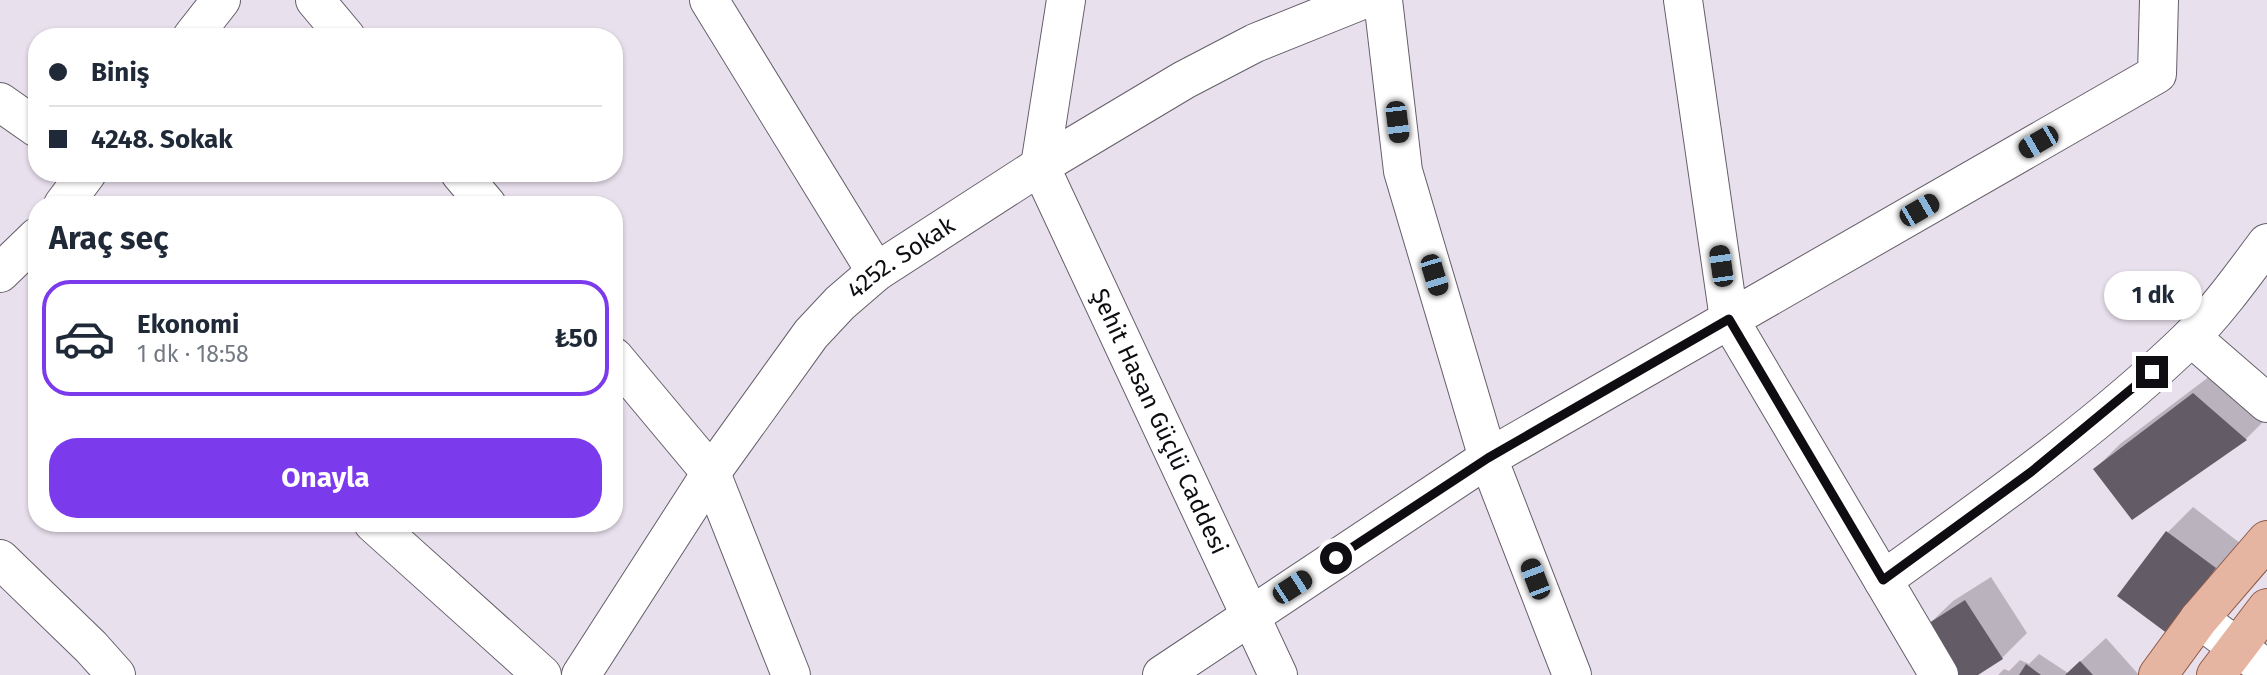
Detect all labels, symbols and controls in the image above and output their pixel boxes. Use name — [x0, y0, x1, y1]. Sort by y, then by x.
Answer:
text: Biniş — [91, 57, 149, 88]
car — [1385, 100, 1410, 144]
car — [2015, 122, 2062, 162]
text: 4248. Sokak — [91, 124, 233, 155]
car — [1896, 190, 1943, 230]
street label: 4252. Sokak — [841, 211, 960, 305]
text: Araç seç — [49, 219, 169, 257]
car — [1708, 244, 1735, 288]
car — [1418, 252, 1451, 298]
callout: 1 dk — [2103, 270, 2201, 320]
text: 1 dk — [2132, 281, 2174, 309]
street label: Şehit Hasan Güçlü Caddesi — [1085, 284, 1233, 559]
icon: car — [53, 307, 116, 370]
text: Ekonomi — [137, 309, 239, 340]
text: ₺50 — [554, 323, 598, 354]
text: 1 dk · 18:58 — [137, 340, 249, 368]
route end — [2136, 356, 2168, 388]
button: Onayla — [49, 438, 602, 518]
route start — [1320, 542, 1352, 574]
car — [1518, 556, 1553, 602]
car — [1269, 567, 1316, 607]

